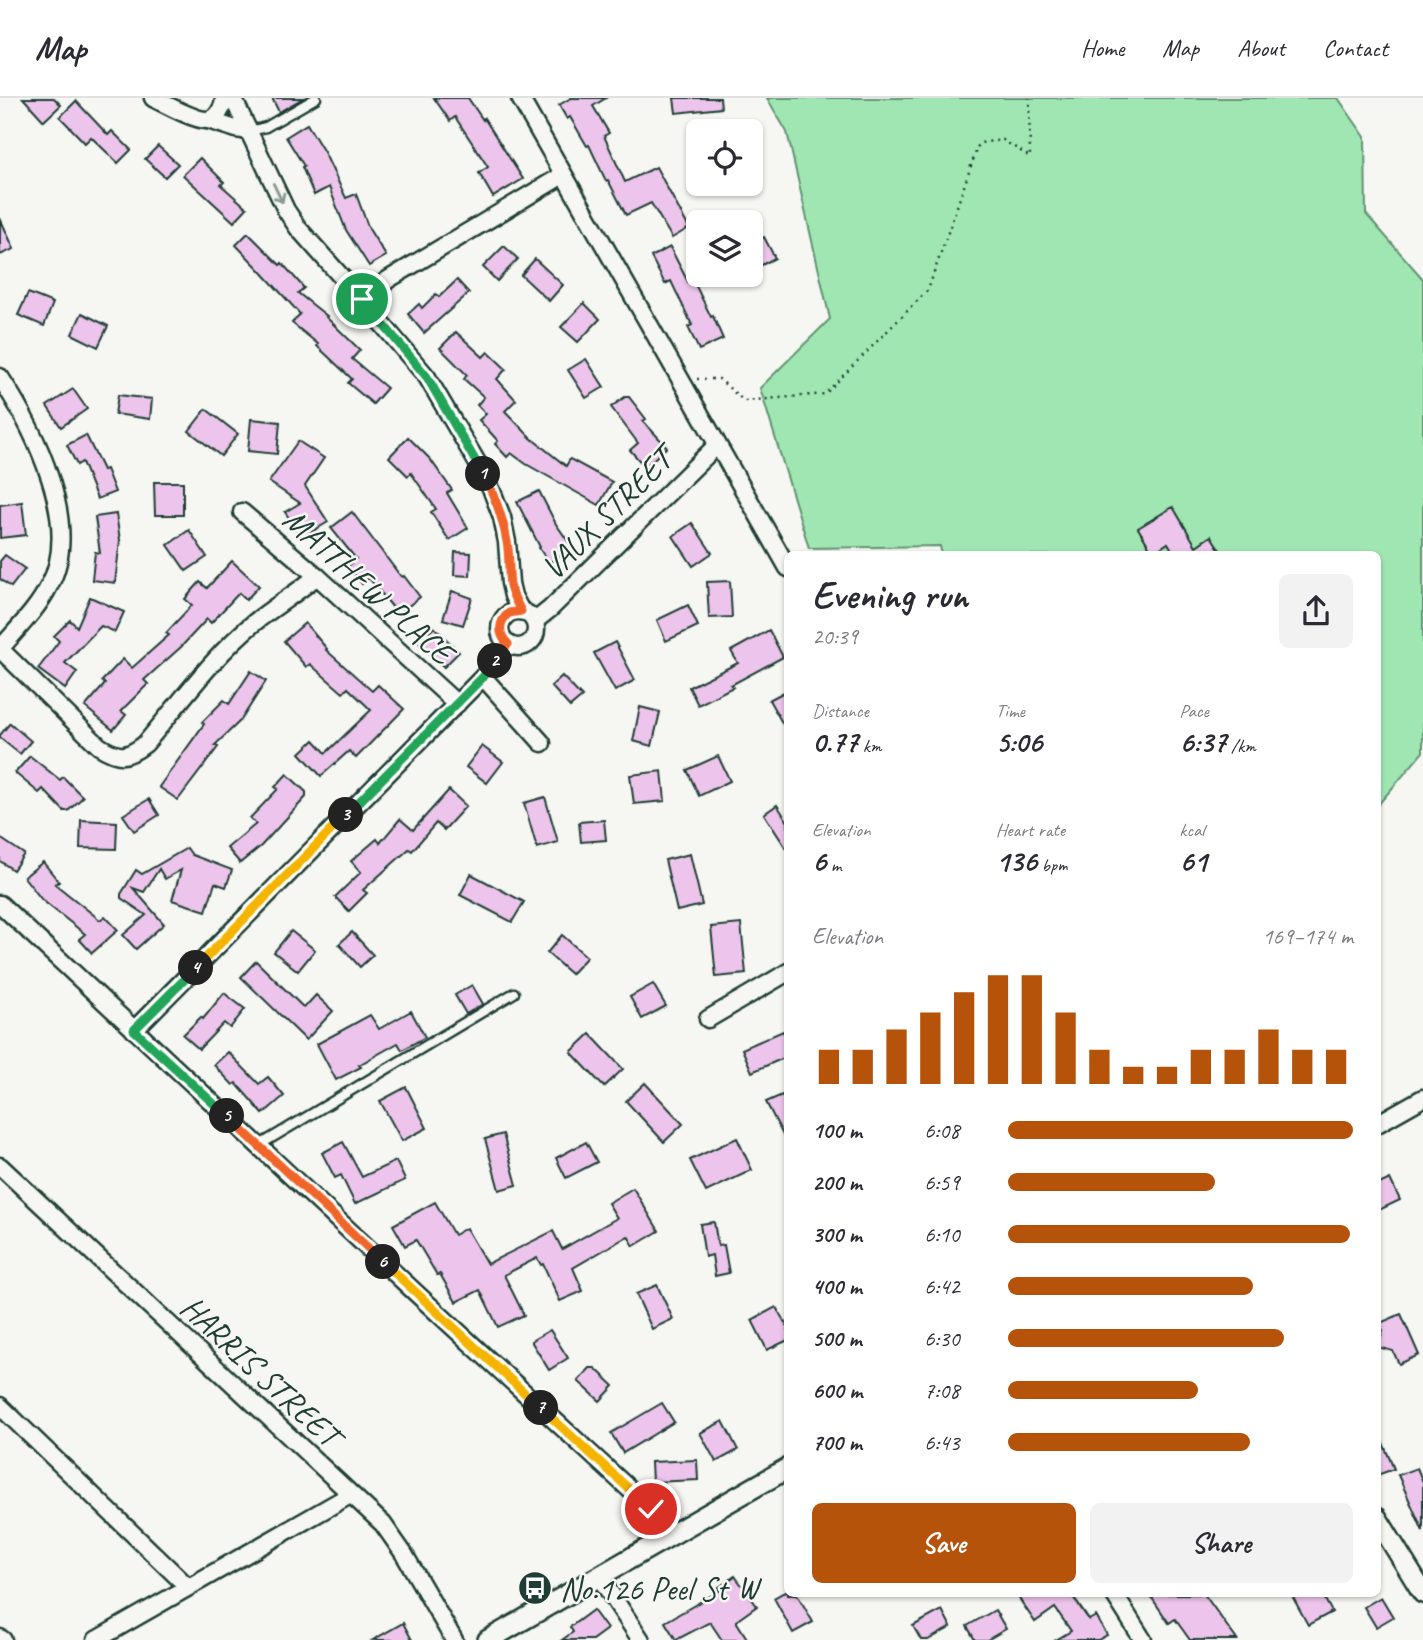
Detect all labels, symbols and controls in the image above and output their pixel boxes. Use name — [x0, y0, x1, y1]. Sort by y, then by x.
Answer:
text: Map — [35, 27, 86, 69]
text: Home — [1081, 33, 1124, 63]
text: Map — [1162, 33, 1199, 63]
text: About — [1237, 33, 1285, 63]
text: Contact — [1323, 33, 1388, 63]
map controls — [686, 119, 763, 287]
button: locate — [686, 119, 763, 196]
one-way arrow — [272, 182, 285, 203]
button: layers — [686, 210, 763, 287]
pin — [332, 269, 392, 329]
icon: arrive — [343, 280, 381, 318]
street label: VAUX STREET — [532, 434, 687, 588]
pin: 1 — [466, 456, 500, 492]
text: 1 — [478, 461, 487, 485]
street label: MATTHEW PLACE — [275, 498, 465, 676]
text: Evening run — [812, 572, 968, 619]
button: share — [1279, 574, 1353, 648]
text: 20:39 — [812, 622, 858, 651]
pin: 2 — [477, 644, 512, 678]
text: 2 — [490, 648, 499, 672]
text: Distance — [812, 699, 869, 723]
text: Time — [996, 699, 1025, 723]
text: Pace — [1179, 699, 1209, 723]
text: 0.77 — [812, 723, 858, 761]
text: 5:06 — [996, 723, 1042, 761]
text: 6:37 — [1179, 723, 1226, 761]
text: km — [858, 734, 881, 758]
text: /km — [1226, 734, 1256, 758]
pin: 3 — [328, 798, 364, 832]
text: 3 — [341, 802, 350, 826]
text: Elevation — [812, 818, 870, 842]
text: Heart rate — [996, 818, 1065, 842]
text: kcal — [1179, 818, 1204, 842]
text: 6 — [812, 842, 826, 880]
text: 136 — [996, 842, 1037, 880]
text: 61 — [1179, 842, 1207, 880]
text: m — [826, 853, 841, 877]
text: bpm — [1037, 853, 1067, 877]
text: Elevation — [812, 922, 883, 951]
text: 169–174 m — [1262, 922, 1353, 951]
pin: 4 — [178, 950, 214, 986]
text: 4 — [191, 955, 200, 979]
pin: 5 — [210, 1098, 244, 1134]
text: 5 — [222, 1103, 231, 1127]
text: 100 m — [812, 1116, 862, 1145]
text: 6:08 — [924, 1116, 960, 1145]
text: 200 m — [812, 1168, 862, 1197]
text: 6:59 — [924, 1168, 960, 1197]
text: 300 m — [812, 1220, 862, 1249]
text: 6:10 — [924, 1220, 960, 1249]
pin: 6 — [366, 1244, 400, 1280]
text: 6 — [378, 1249, 387, 1273]
text: 400 m — [812, 1272, 862, 1301]
text: 6:42 — [924, 1272, 960, 1301]
street label: HARRIS STREET — [172, 1286, 354, 1461]
text: 500 m — [812, 1324, 861, 1353]
text: 6:30 — [924, 1324, 960, 1353]
text: 600 m — [812, 1376, 862, 1405]
text: 7:08 — [924, 1376, 960, 1405]
pin: 7 — [524, 1390, 558, 1426]
text: 7 — [536, 1395, 545, 1419]
text: 700 m — [812, 1428, 862, 1457]
text: 6:43 — [924, 1428, 960, 1457]
pin — [621, 1479, 681, 1539]
icon: check — [632, 1490, 670, 1528]
button: Save — [812, 1503, 1076, 1583]
button: Share — [1090, 1503, 1353, 1583]
place label: No.126 Peel St W — [560, 1568, 763, 1610]
bus stop icon: No.126 Peel St W — [516, 1569, 554, 1607]

